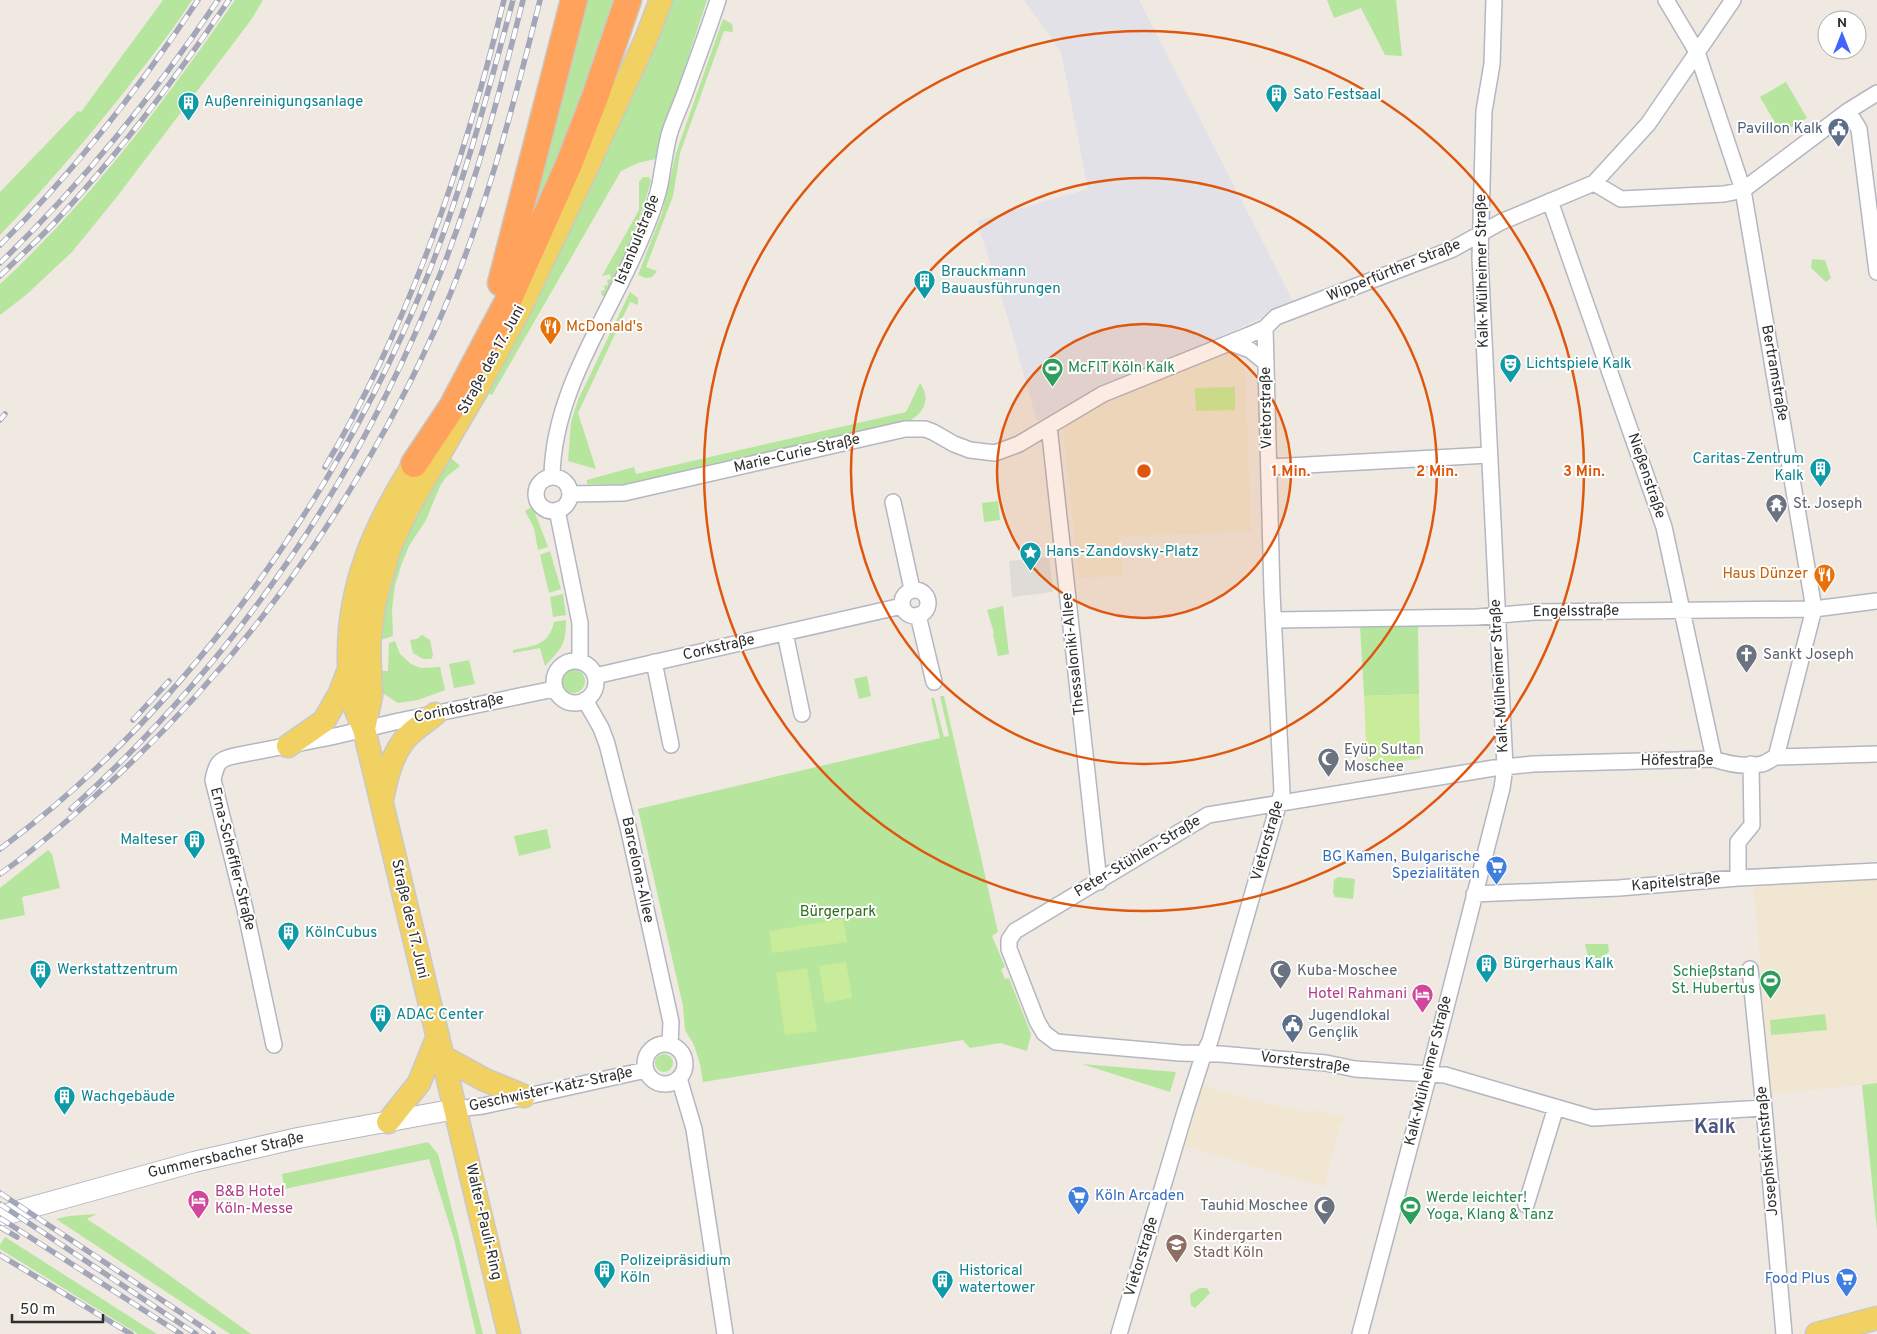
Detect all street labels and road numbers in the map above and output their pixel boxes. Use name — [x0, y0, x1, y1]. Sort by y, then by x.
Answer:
street label: Istanbulstraße — [611, 192, 665, 288]
street label: Kalk-Mülheimer Straße — [1472, 194, 1494, 348]
street label: Wipperfürther Straße — [1324, 236, 1464, 306]
street label: Straße des 17. Juni — [454, 302, 530, 418]
street label: Bertramstraße — [1756, 323, 1792, 423]
street label: Vietorstraße — [1257, 366, 1277, 450]
street label: Marie-Curie-Straße — [732, 430, 862, 478]
street label: Nießenstraße — [1622, 431, 1670, 521]
street label: Thessaloniki-Allee — [1058, 592, 1090, 716]
street label: Kalk-Mülheimer Straße — [1486, 599, 1514, 753]
street label: Engelsstraße — [1532, 602, 1620, 622]
street label: Corkstraße — [681, 631, 757, 665]
street label: Corintostraße — [412, 690, 506, 728]
street label: Höfestraße — [1640, 752, 1714, 771]
street label: Erna-Scheffler-Straße — [205, 785, 259, 933]
street label: Vietorstraße — [1247, 799, 1289, 883]
street label: Peter-Stühlen-Straße — [1071, 812, 1205, 902]
street label: Barcelona-Allee — [616, 815, 658, 925]
street label: Straße des 17. Juni — [386, 857, 432, 981]
street label: Kapitelstraße — [1631, 870, 1721, 896]
street label: Kalk-Mülheimer Straße — [1401, 994, 1457, 1148]
street label: Vorsterstraße — [1259, 1048, 1351, 1078]
street label: Geschwister-Katz-Straße — [467, 1063, 635, 1117]
street label: Josephskirchstraße — [1753, 1085, 1783, 1217]
street label: Gummersbacher Straße — [146, 1129, 306, 1183]
street label: Walter-Pauli-Ring — [460, 1162, 506, 1282]
street label: Vietorstraße — [1121, 1215, 1163, 1299]

